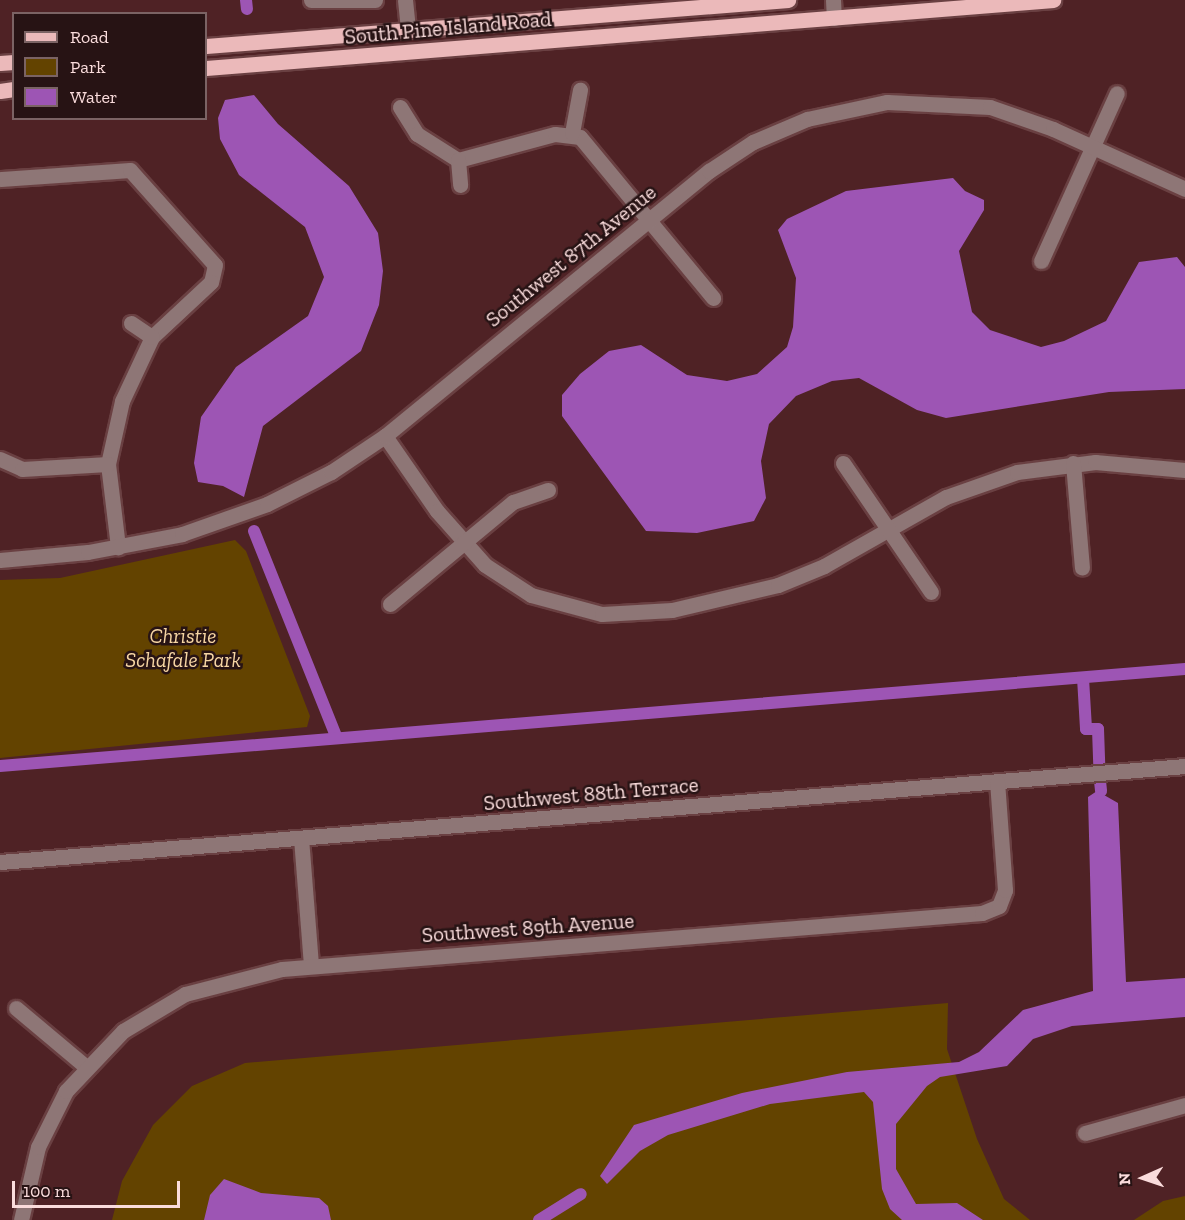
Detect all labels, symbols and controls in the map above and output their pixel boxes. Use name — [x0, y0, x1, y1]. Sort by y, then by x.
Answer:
street label: South Pine Island Road — [343, 6, 553, 50]
legend — [12, 12, 207, 120]
text: Road — [70, 26, 109, 48]
text: Park — [70, 56, 106, 78]
text: Water — [70, 86, 117, 108]
street label: Southwest 87th Avenue — [481, 179, 661, 333]
park label: Christie Schafale Park — [125, 623, 241, 673]
street label: Southwest 88th Terrace — [482, 772, 700, 816]
street label: Southwest 89th Avenue — [421, 908, 635, 948]
north arrow — [1113, 1148, 1173, 1208]
scale bar — [15, 1169, 183, 1207]
text: N — [1115, 1172, 1134, 1186]
text: 100 m — [23, 1180, 70, 1202]

